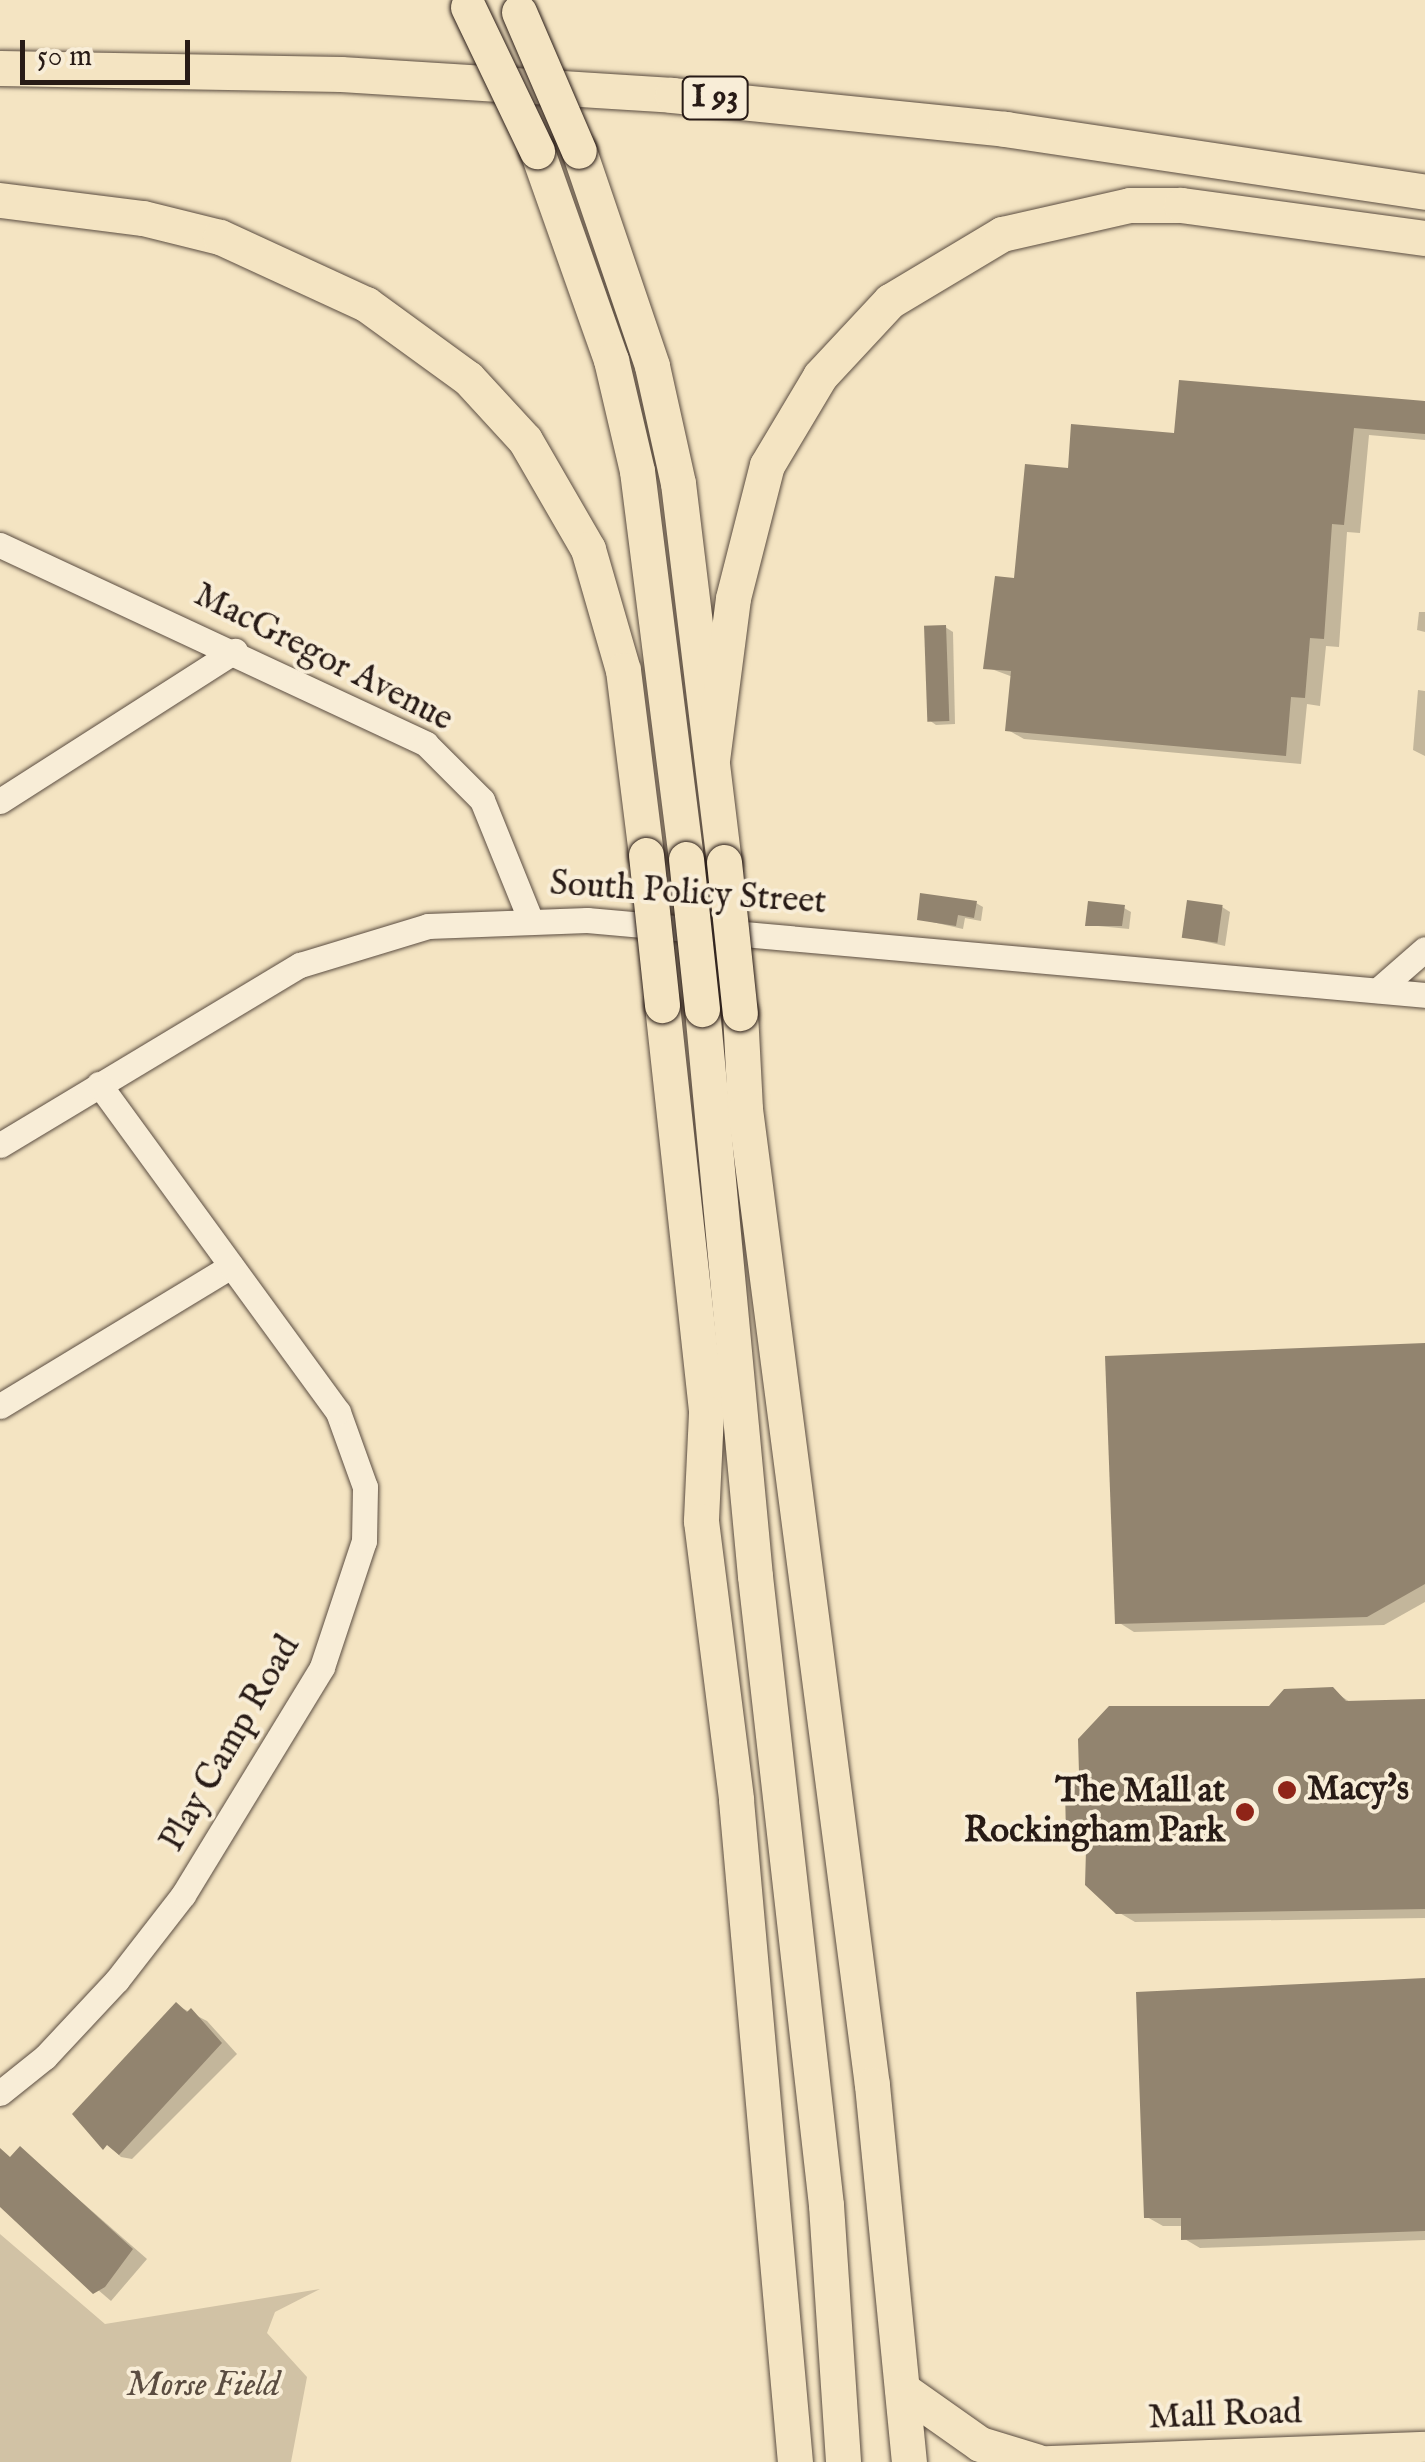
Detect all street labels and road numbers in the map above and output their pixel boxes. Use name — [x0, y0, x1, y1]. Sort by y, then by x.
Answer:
road number: I 93 — [680, 71, 750, 125]
street label: MacGregor Avenue — [187, 575, 459, 741]
street label: South Policy Street — [548, 863, 828, 925]
street label: Play Camp Road — [152, 1629, 310, 1859]
street label: Mall Road — [1147, 2392, 1303, 2440]

